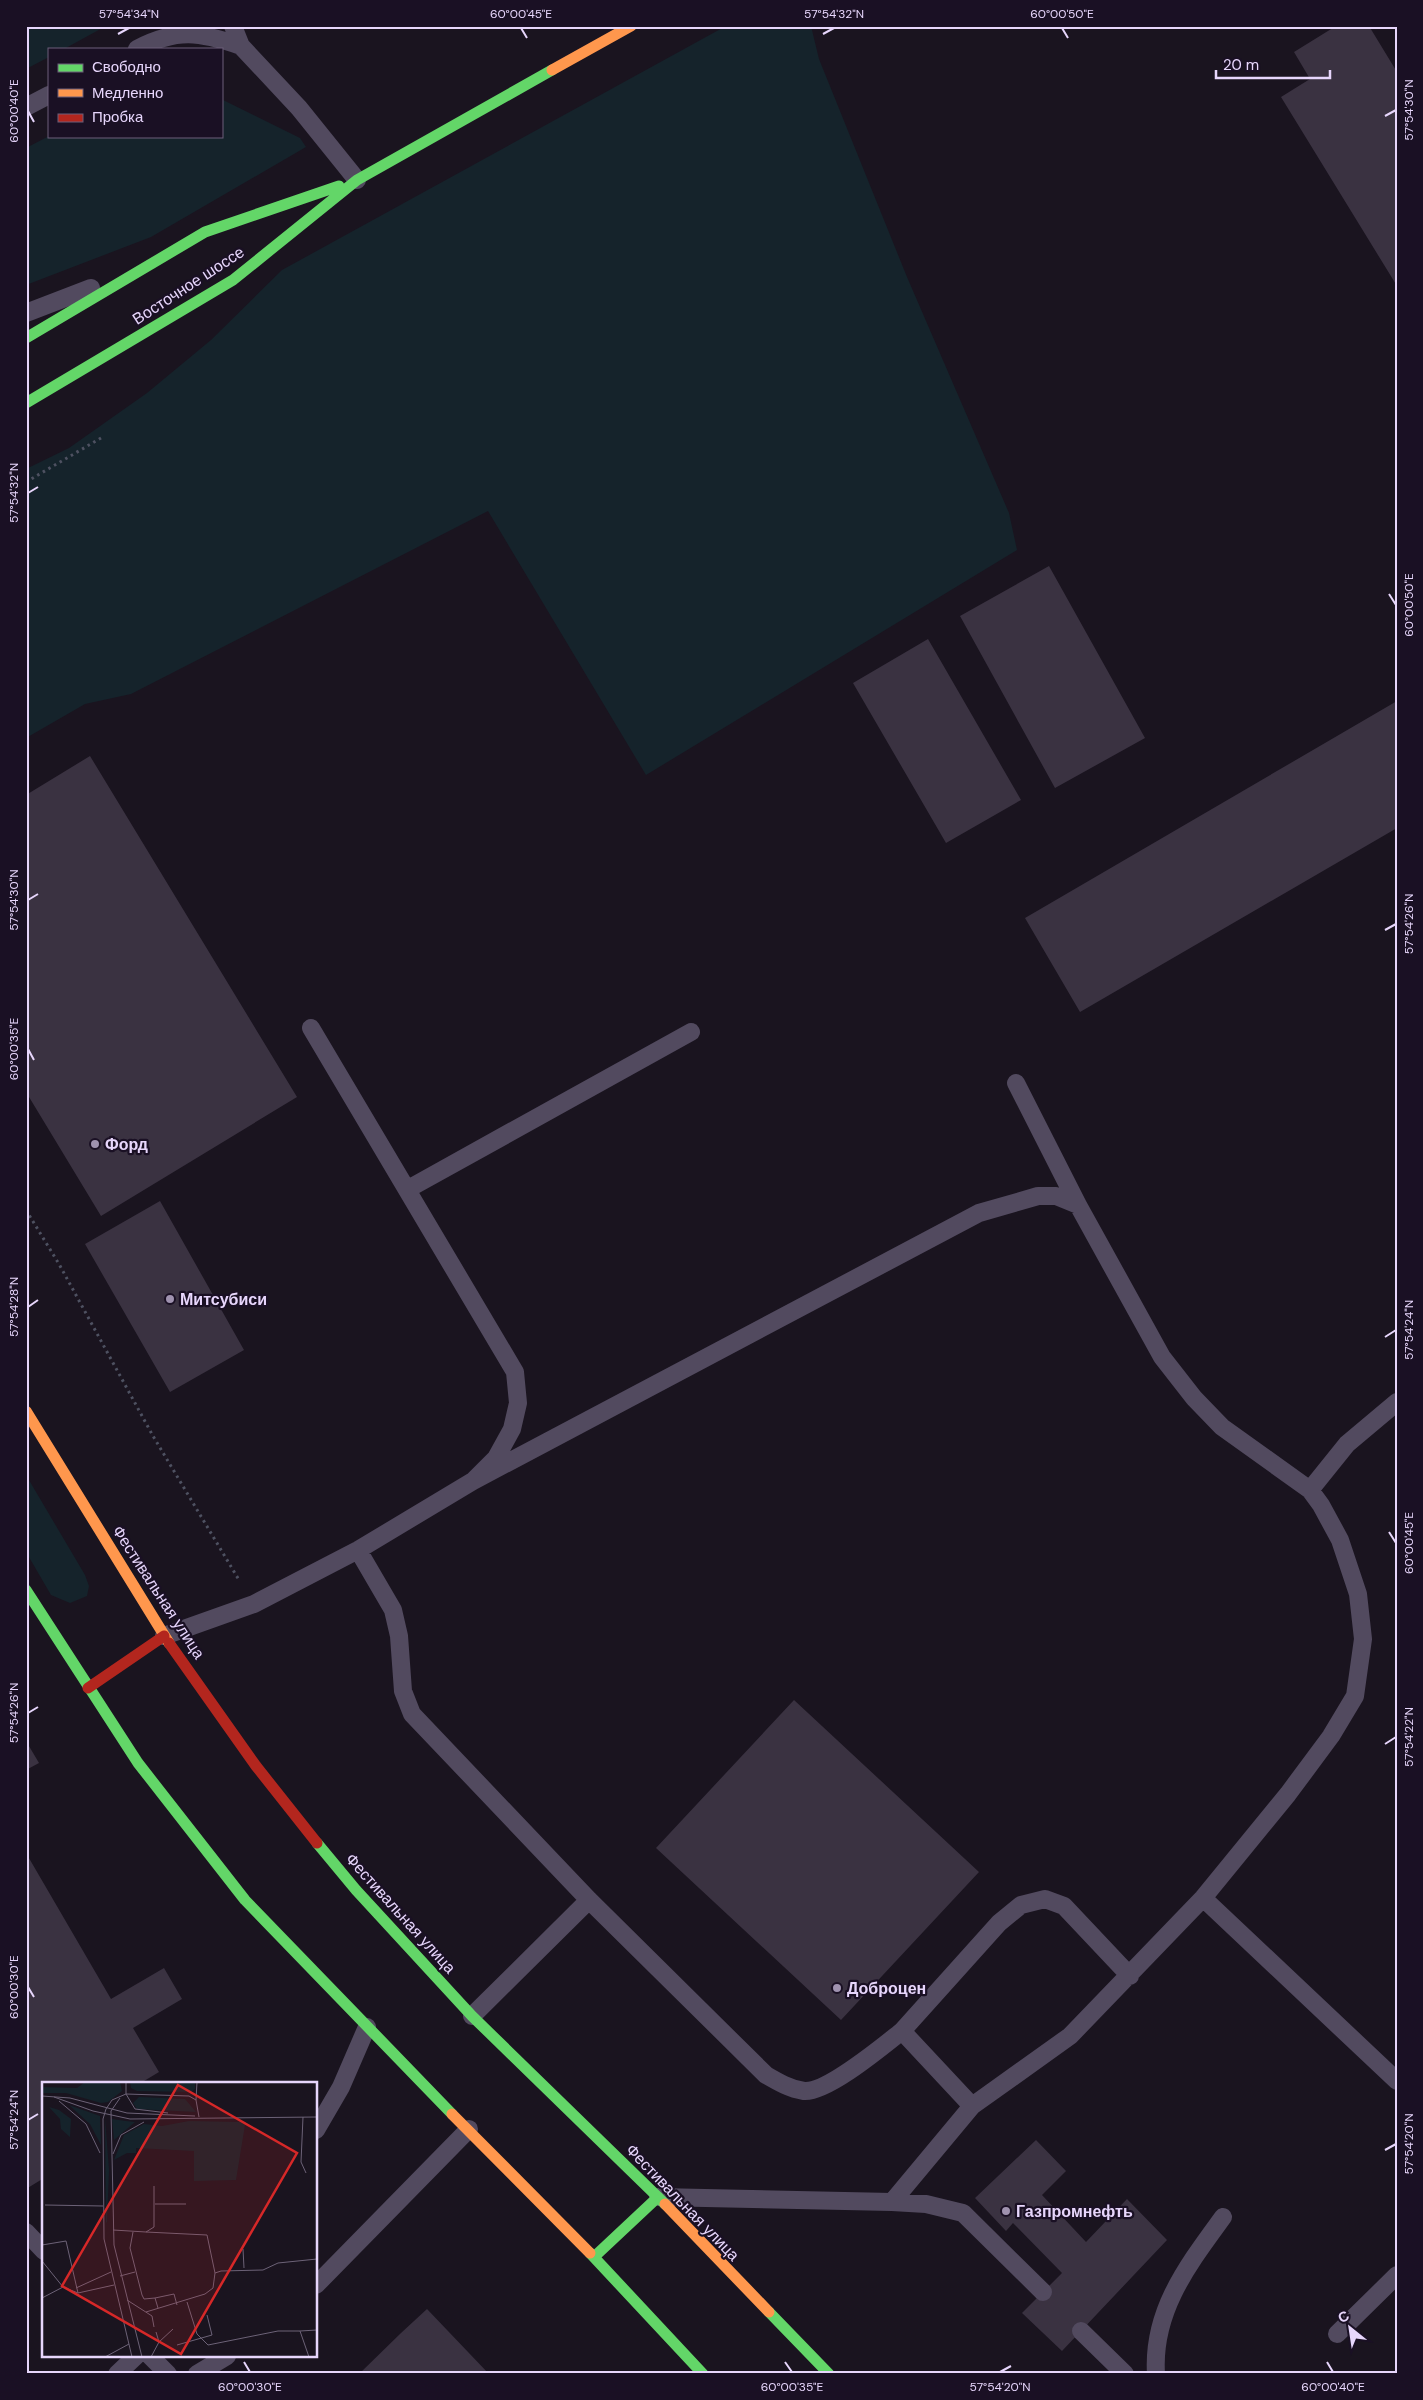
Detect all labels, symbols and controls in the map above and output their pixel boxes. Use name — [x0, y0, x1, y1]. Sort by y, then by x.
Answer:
text: 57°54'34"N — [99, 6, 159, 22]
text: 60°00'45"E — [490, 6, 552, 22]
text: 57°54'32"N — [804, 6, 864, 22]
text: 60°00'50"E — [1030, 6, 1094, 22]
legend — [48, 48, 222, 138]
scale bar — [1216, 48, 1329, 80]
text: 20 m — [1223, 55, 1259, 75]
text: Свободно — [92, 57, 161, 77]
text: 60°00'40"E — [6, 79, 22, 143]
text: 57°54'30"N — [1401, 79, 1417, 141]
text: Медленно — [92, 83, 163, 103]
text: Пробка — [92, 107, 144, 127]
street label: Восточное шоссе — [128, 241, 248, 329]
text: 57°54'32"N — [6, 463, 22, 523]
text: 60°00'50"E — [1401, 573, 1417, 637]
text: 57°54'30"N — [6, 869, 22, 931]
text: 57°54'26"N — [1401, 894, 1417, 954]
text: 60°00'35"E — [6, 1017, 22, 1080]
place label: Форд — [105, 1134, 148, 1155]
marker: Форд — [89, 1138, 101, 1150]
text: 57°54'28"N — [6, 1277, 22, 1337]
place label: Митсубиси — [180, 1289, 267, 1310]
marker: Митсубиси — [164, 1293, 176, 1305]
text: 57°54'24"N — [1401, 1300, 1417, 1360]
text: 60°00'45"E — [1401, 1512, 1417, 1574]
street label: Фестивальная улица — [108, 1522, 210, 1663]
text: 57°54'26"N — [6, 1683, 22, 1743]
text: 57°54'22"N — [1401, 1707, 1417, 1767]
street label: Фестивальная улица — [341, 1849, 460, 1978]
text: 60°00'30"E — [6, 1955, 22, 2019]
place label: Доброцен — [847, 1978, 926, 1999]
marker: Доброцен — [831, 1982, 843, 1994]
inset map — [42, 2082, 318, 2358]
text: 57°54'24"N — [6, 2090, 22, 2150]
text: 57°54'20"N — [1401, 2114, 1417, 2174]
street label: Фестивальная улица — [621, 2139, 744, 2265]
place label: Газпромнефть — [1016, 2201, 1133, 2222]
marker: Газпромнефть — [1000, 2205, 1012, 2217]
north arrow — [1326, 2302, 1376, 2352]
text: С — [1335, 2306, 1352, 2327]
text: 60°00'30"E — [218, 2379, 282, 2395]
text: 60°00'35"E — [761, 2379, 824, 2395]
text: 57°54'20"N — [970, 2379, 1030, 2395]
text: 60°00'40"E — [1301, 2379, 1365, 2395]

